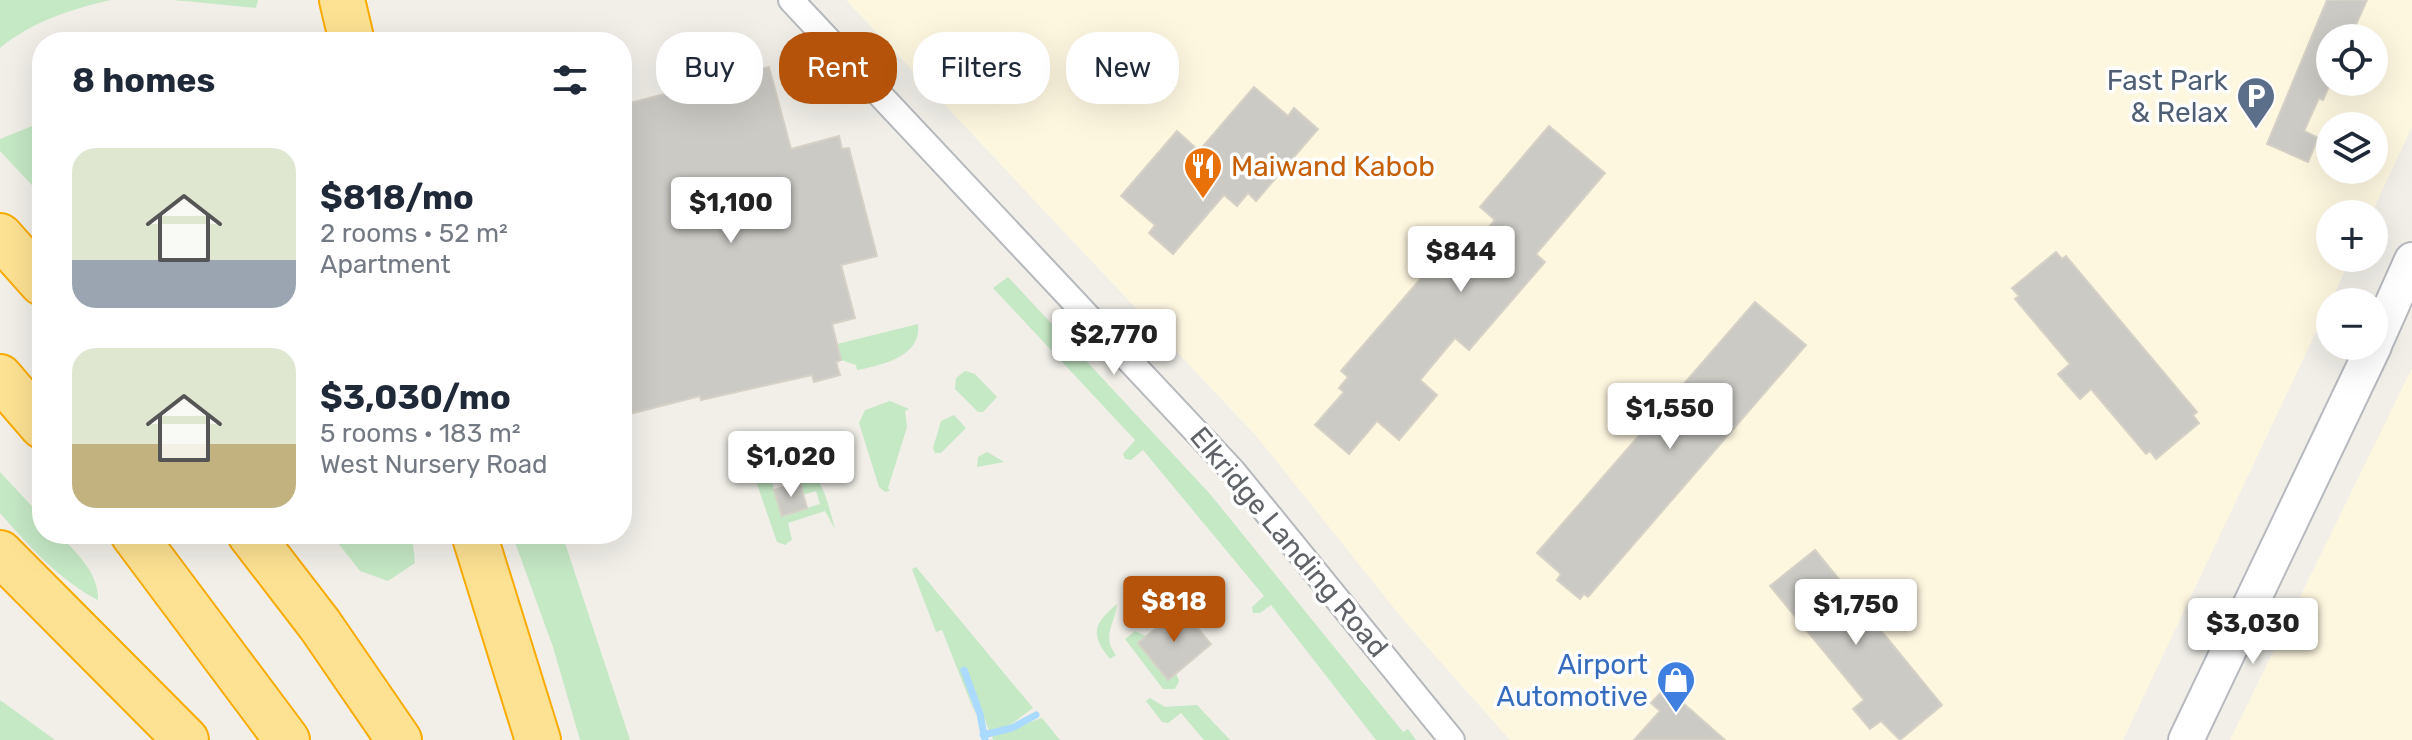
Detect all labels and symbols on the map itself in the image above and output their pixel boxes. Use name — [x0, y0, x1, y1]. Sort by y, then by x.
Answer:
place label: Fast Park & Relax — [2107, 64, 2229, 129]
parking icon: Fast Park & Relax — [2235, 75, 2277, 130]
restaurant icon: Maiwand Kabob — [1182, 145, 1224, 200]
place label: Maiwand Kabob — [1231, 150, 1435, 183]
pin: $1,100 — [666, 177, 796, 245]
pin: $844 — [1414, 226, 1508, 294]
pin: $2,770 — [1049, 309, 1179, 377]
pin: $1,550 — [1605, 383, 1735, 451]
street label: Elkridge Landing Road — [1183, 420, 1395, 664]
pin: $1,020 — [726, 431, 856, 499]
pin: $818 — [1127, 576, 1221, 644]
pin: $1,750 — [1791, 579, 1921, 647]
pin: $3,030 — [2188, 598, 2318, 666]
place label: Airport Automotive — [1496, 648, 1648, 713]
shop icon: Airport Automotive — [1655, 659, 1697, 714]

